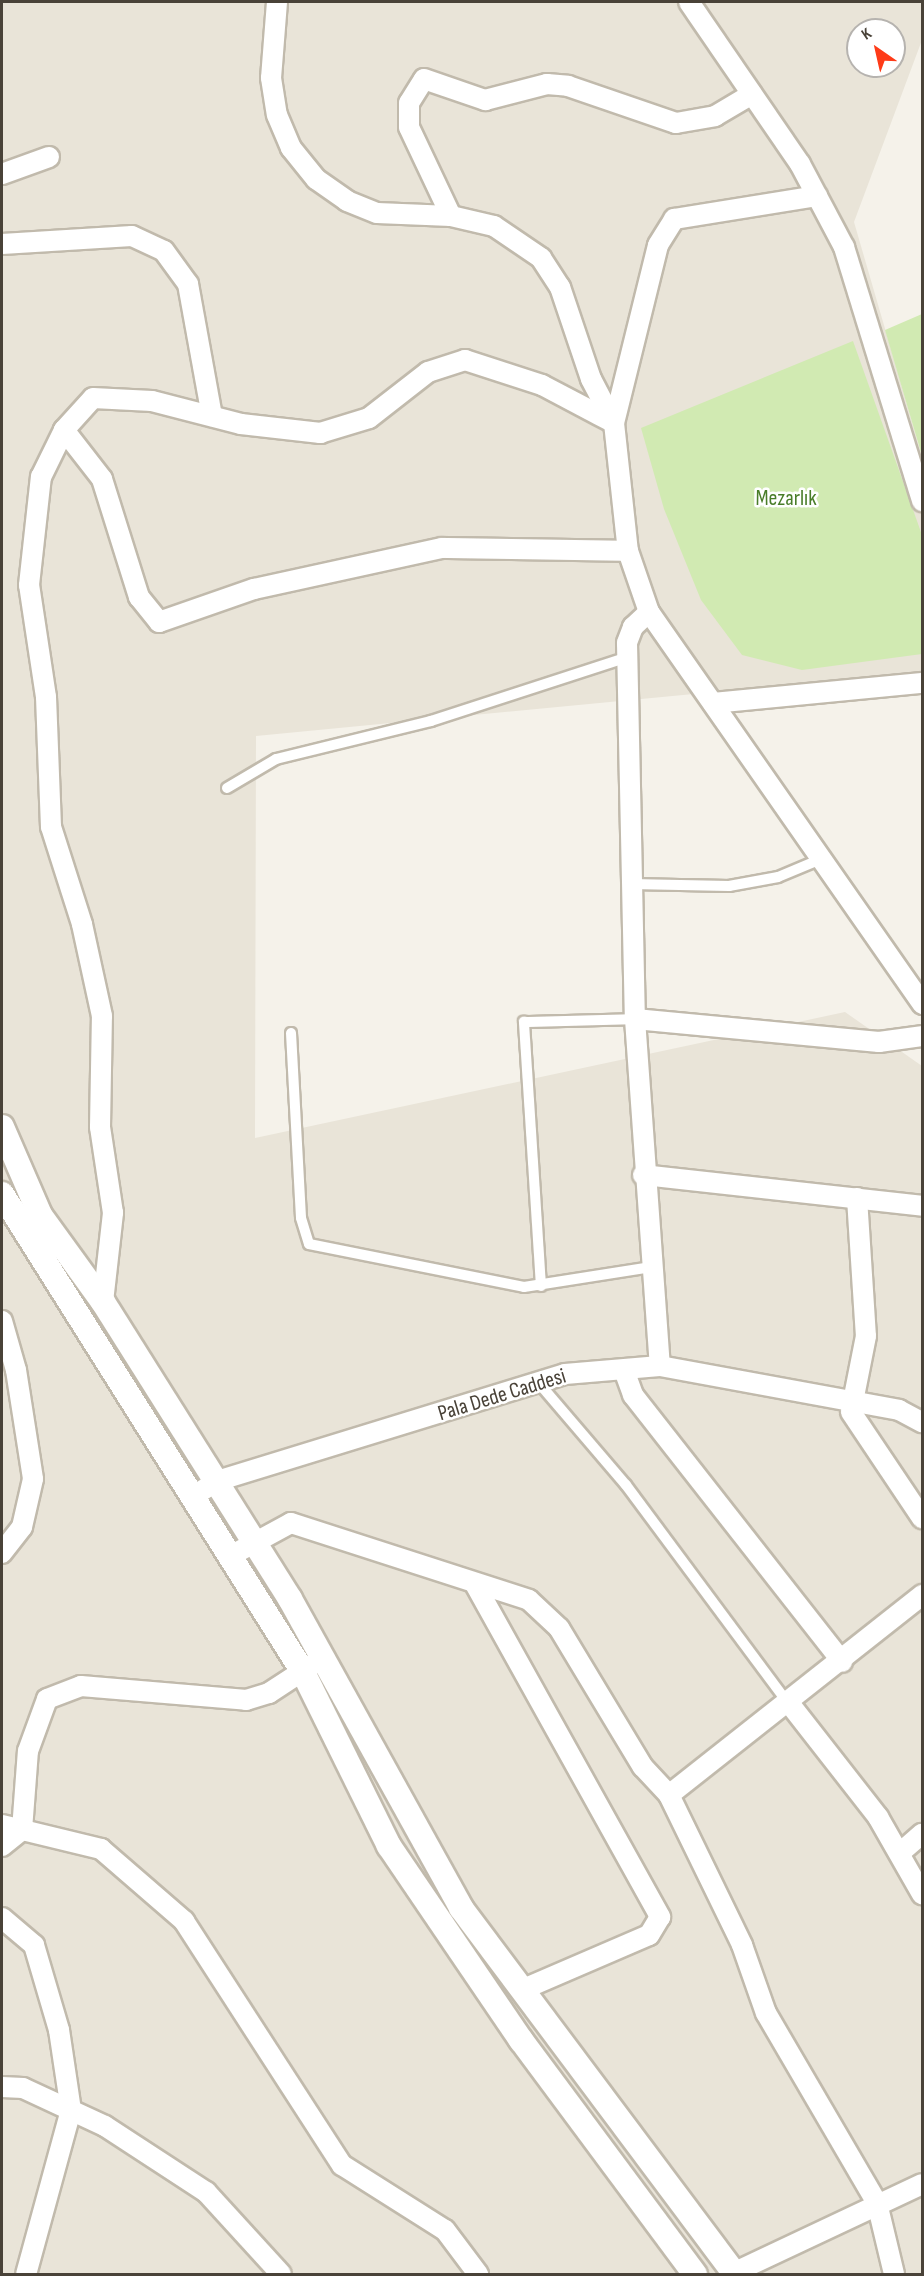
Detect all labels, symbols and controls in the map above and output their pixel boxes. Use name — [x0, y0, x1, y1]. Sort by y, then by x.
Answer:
north arrow — [846, 18, 906, 78]
text: K — [858, 24, 875, 44]
park label: Mezarlık — [755, 486, 817, 512]
street label: Pala Dede Caddesi — [435, 1363, 569, 1427]

